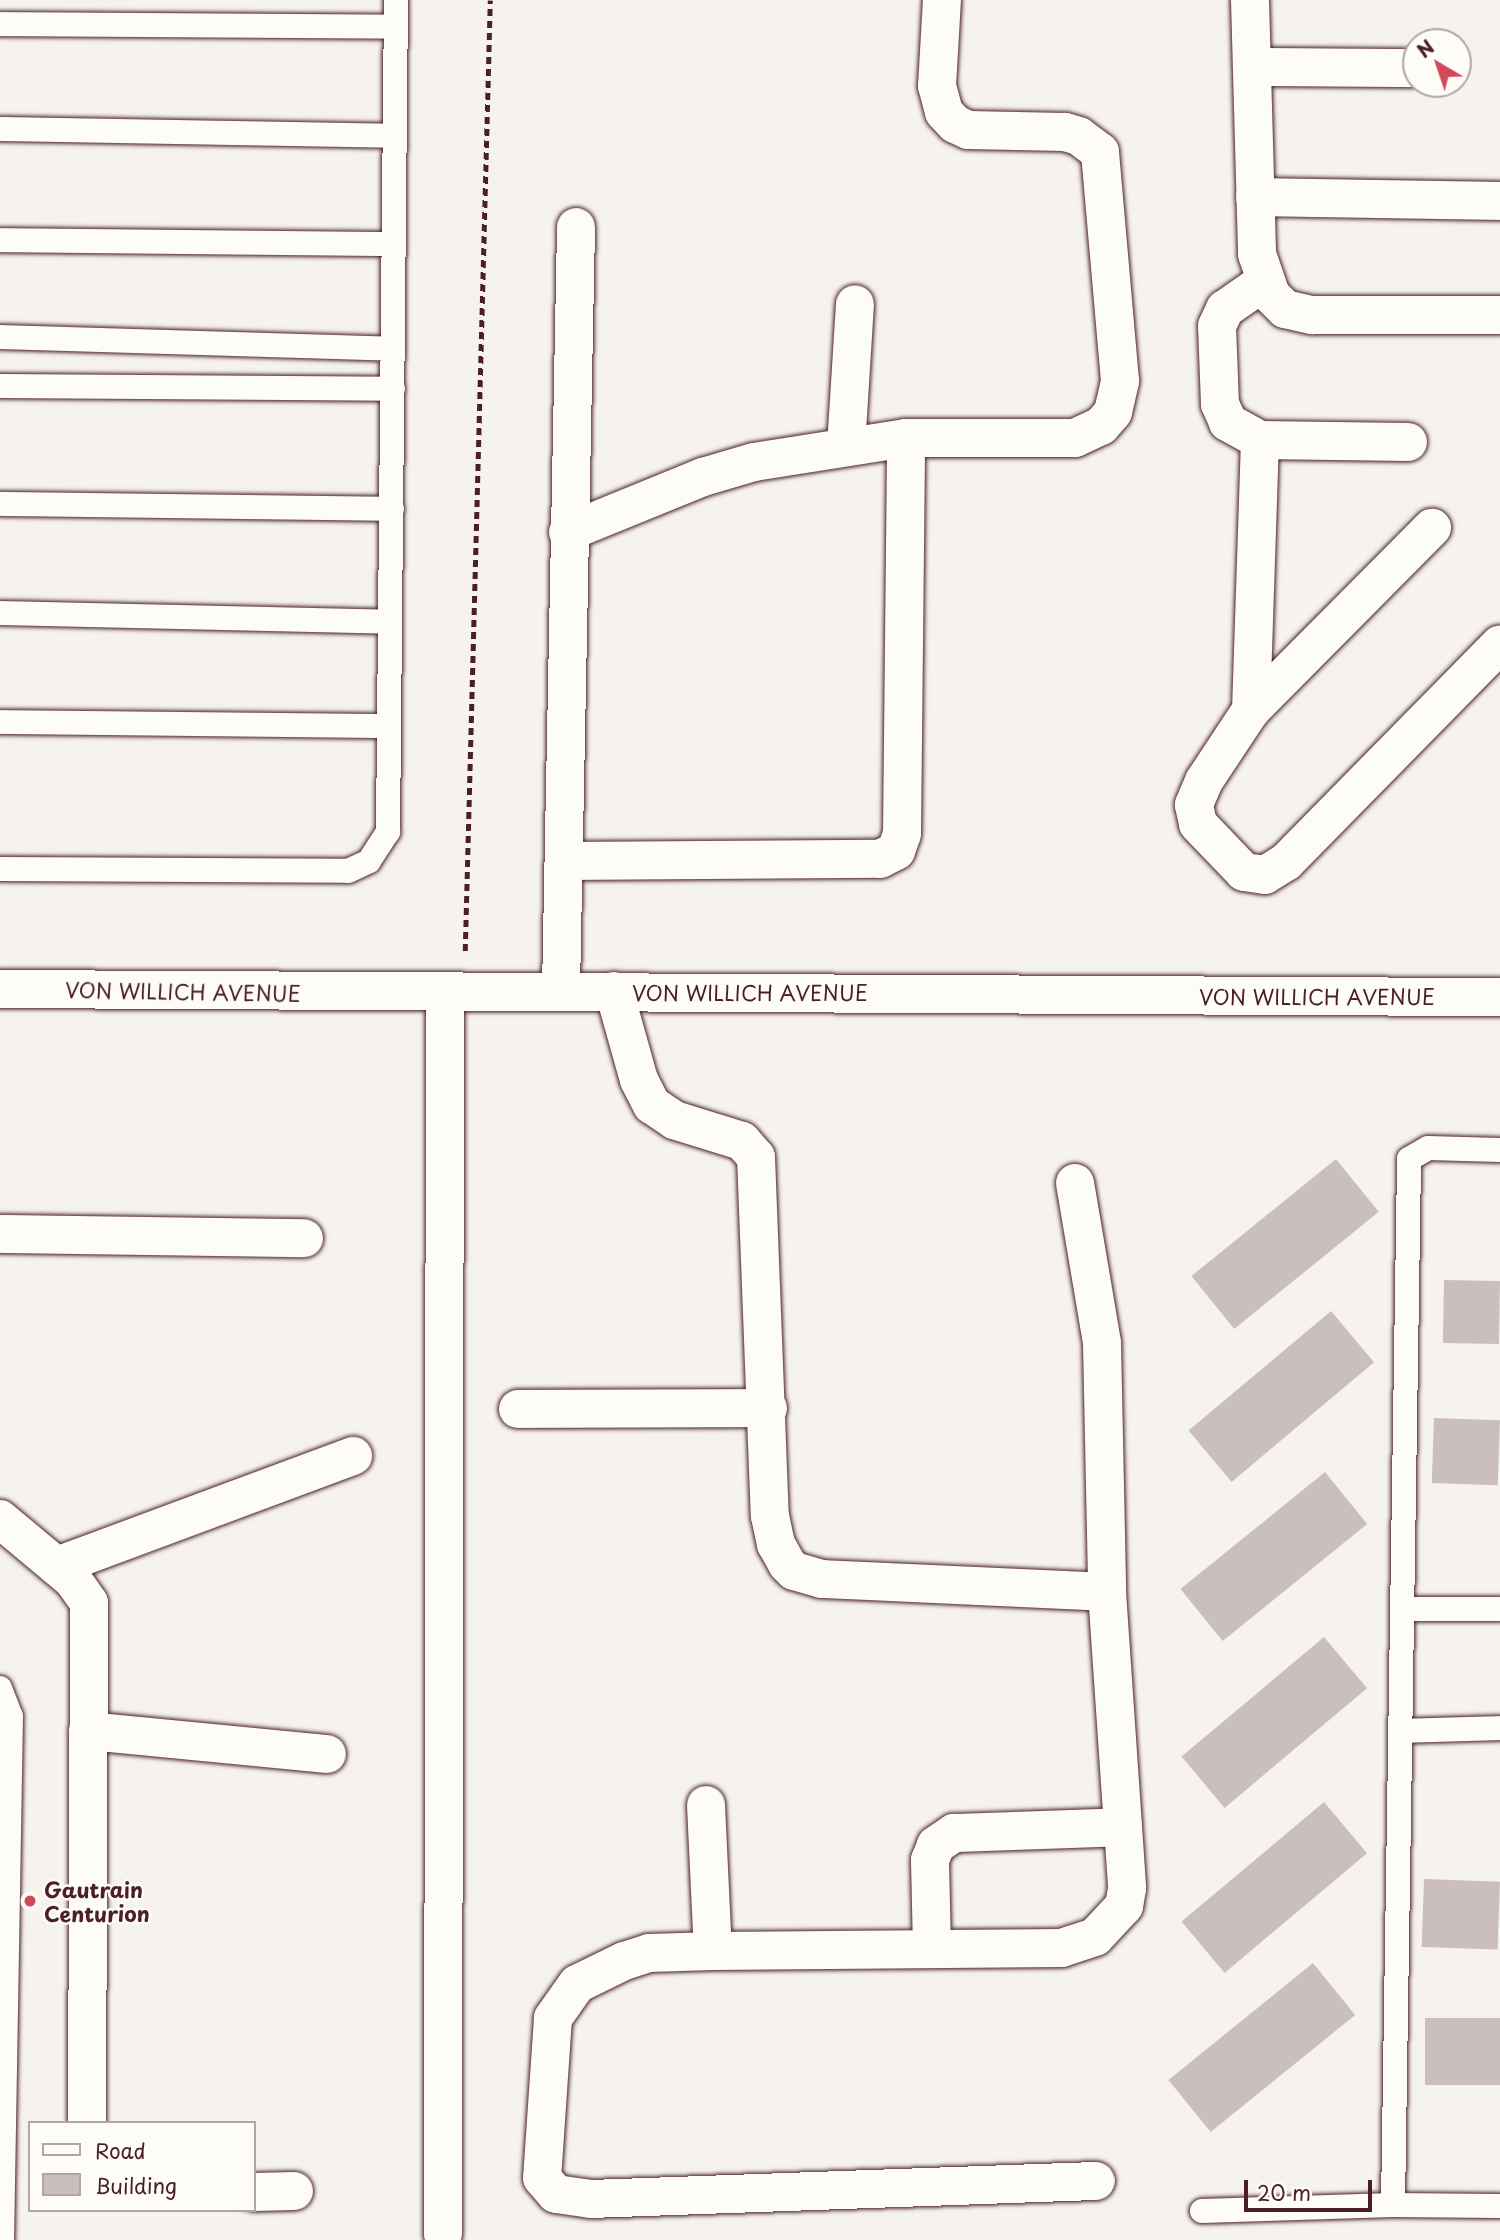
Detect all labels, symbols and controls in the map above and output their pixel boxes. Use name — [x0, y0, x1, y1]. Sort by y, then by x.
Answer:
north arrow — [1402, 28, 1472, 98]
text: N — [1410, 33, 1440, 64]
street label: VON WILLICH AVENUE — [64, 976, 302, 1006]
street label: VON WILLICH AVENUE — [631, 979, 869, 1005]
street label: VON WILLICH AVENUE — [1198, 983, 1436, 1009]
place label: Gautrain Centurion — [44, 1876, 150, 1926]
marker: Gautrain Centurion — [22, 1893, 38, 1909]
legend — [28, 2121, 256, 2212]
text: Road — [95, 2134, 146, 2166]
scale bar — [1248, 2166, 1376, 2210]
text: Building — [95, 2169, 177, 2201]
text: 20 m — [1257, 2176, 1311, 2208]

